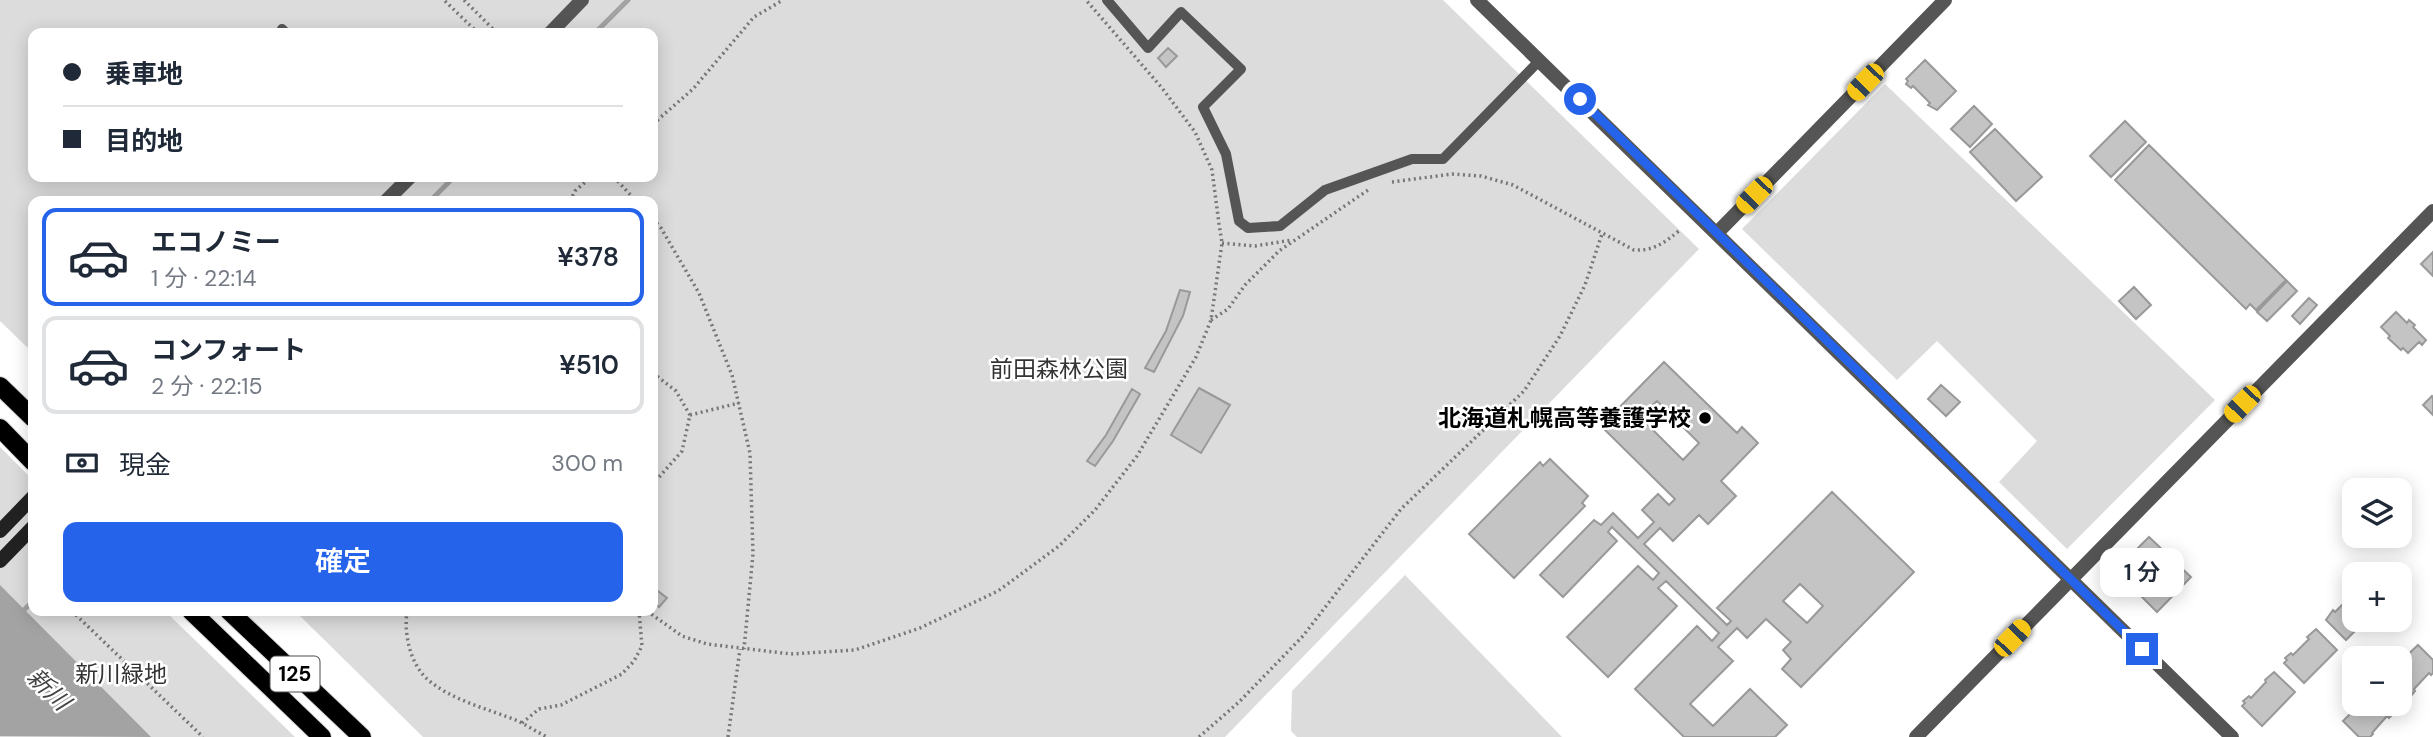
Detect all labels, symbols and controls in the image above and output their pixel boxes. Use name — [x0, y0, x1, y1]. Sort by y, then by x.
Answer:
text: 乗車地 — [105, 57, 183, 91]
car — [1843, 60, 1888, 104]
route start — [1564, 83, 1596, 115]
text: 目的地 — [105, 124, 183, 158]
car — [1732, 173, 1777, 217]
text: エコノミー — [151, 225, 281, 259]
icon: car — [67, 226, 130, 289]
text: ¥378 — [557, 240, 619, 274]
text: 1 分 · 22:14 — [151, 263, 256, 293]
text: コンフォート — [151, 333, 306, 367]
icon: car — [67, 334, 130, 397]
text: ¥510 — [559, 348, 619, 382]
park label: 前田森林公園 — [990, 354, 1128, 384]
text: 2 分 · 22:15 — [151, 371, 263, 401]
car — [2220, 382, 2265, 426]
place label: 北海道札幌高等養護学校 — [1438, 403, 1691, 433]
marker: 北海道札幌高等養護学校 — [1697, 410, 1713, 426]
icon: cash — [63, 444, 101, 482]
text: 現金 — [119, 448, 171, 482]
text: 300 m — [551, 448, 623, 478]
map controls — [2342, 478, 2412, 716]
button: layers — [2342, 478, 2412, 548]
button: 確定 — [63, 522, 623, 602]
callout: 1 分 — [2100, 548, 2184, 596]
text: 1 分 — [2124, 557, 2160, 587]
button: + — [2342, 562, 2412, 632]
car — [1990, 616, 2035, 660]
route end — [2126, 633, 2158, 665]
button: − — [2342, 646, 2412, 716]
road number: 125 — [270, 656, 320, 692]
park label: 新川緑地 — [75, 659, 167, 689]
water label: 新川 — [21, 661, 79, 719]

